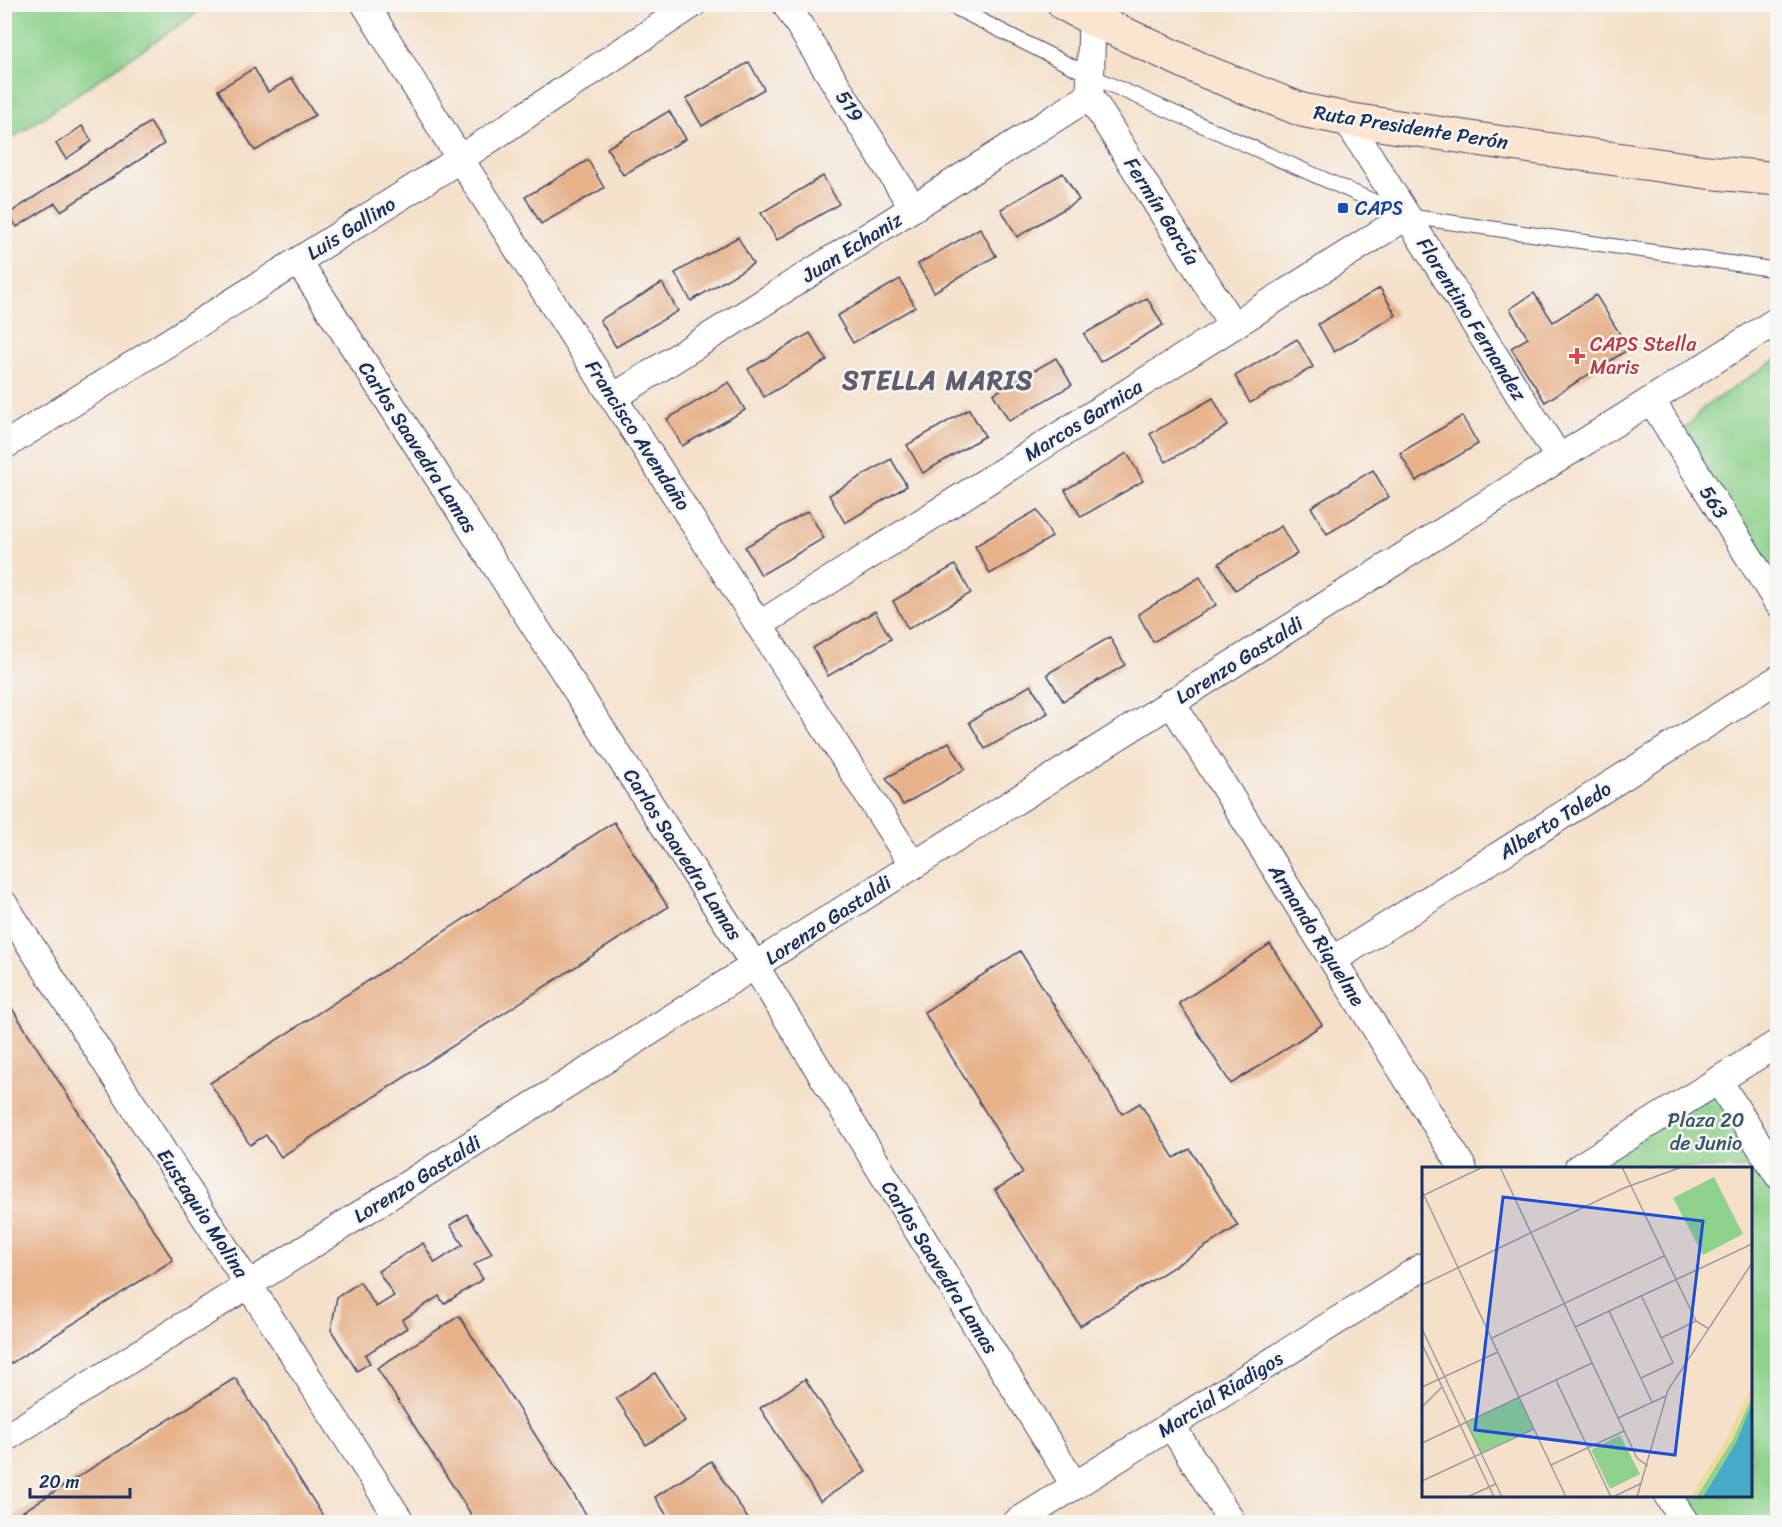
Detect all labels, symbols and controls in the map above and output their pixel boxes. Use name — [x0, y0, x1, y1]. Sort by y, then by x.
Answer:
street label: 519 — [826, 83, 873, 130]
street label: Ruta Presidente Perón — [1311, 95, 1511, 160]
street label: Fermín García — [1114, 150, 1209, 273]
street label: Luis Gallino — [299, 187, 403, 270]
place label: CAPS — [1355, 191, 1403, 226]
marker: CAPS — [1336, 201, 1350, 215]
street label: Juan Echaniz — [794, 202, 910, 293]
street label: Florentino Fernandez — [1407, 230, 1536, 409]
place label: CAPS Stella Maris — [1590, 327, 1697, 385]
marker: CAPS Stella Maris — [1568, 347, 1586, 365]
street label: Francisco Avendaño — [575, 353, 700, 518]
street label: Carlos Saavedra Lamas — [348, 354, 487, 541]
district label: STELLA MARIS — [841, 357, 1034, 403]
street label: Marcos Garnica — [1017, 369, 1151, 471]
street label: 563 — [1690, 478, 1738, 526]
street label: Lorenzo Gastaldi — [1168, 607, 1311, 714]
street label: Carlos Saavedra Lamas — [613, 761, 752, 948]
street label: Alberto Toledo — [1491, 772, 1619, 870]
street label: Armando Riquelme — [1258, 856, 1375, 1014]
street label: Lorenzo Gastaldi — [758, 866, 899, 975]
park label: Plaza 20 de Junio — [1668, 1103, 1744, 1161]
street label: Lorenzo Gastaldi — [346, 1126, 489, 1233]
street label: Eustaquio Molina — [147, 1141, 258, 1286]
inset map — [1422, 1167, 1752, 1497]
street label: Carlos Saavedra Lamas — [872, 1173, 1008, 1362]
street label: Marcial Riadigos — [1150, 1341, 1291, 1447]
scale bar — [30, 1461, 130, 1499]
text: 20 m — [39, 1466, 79, 1498]

